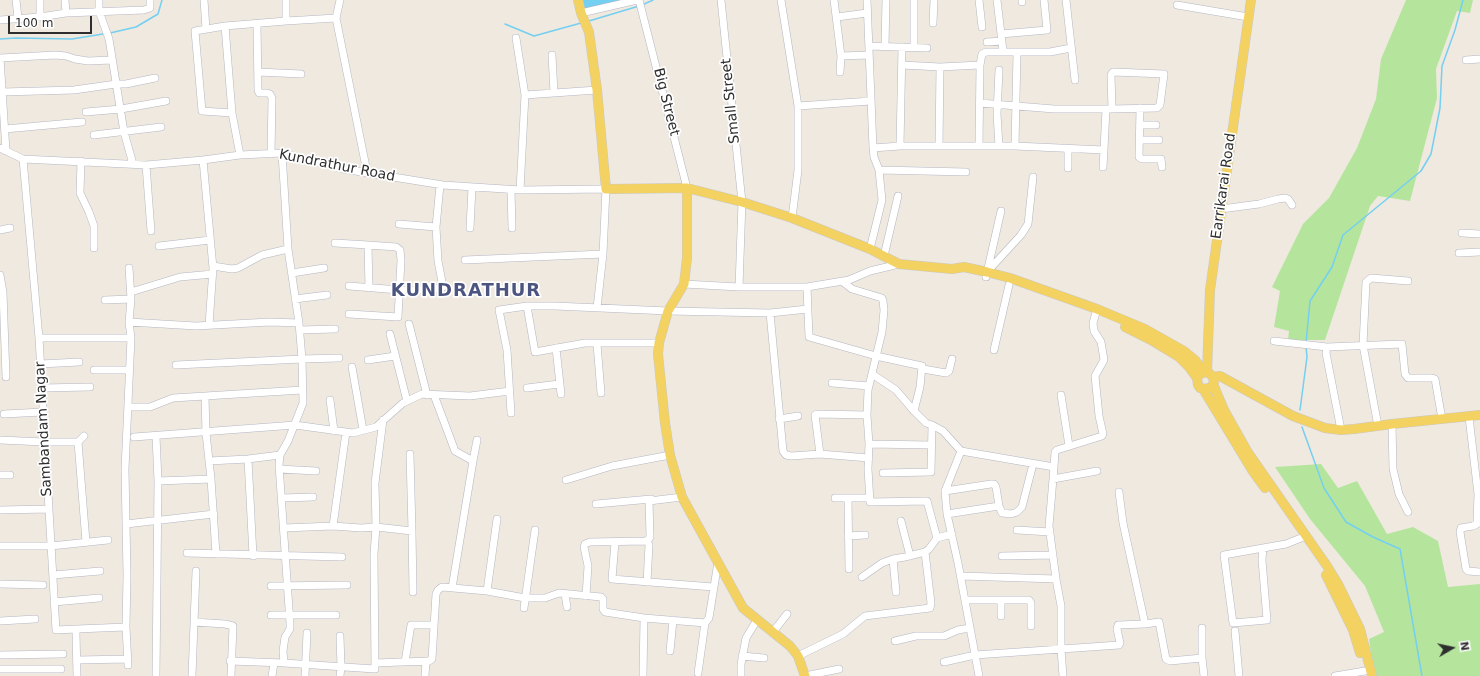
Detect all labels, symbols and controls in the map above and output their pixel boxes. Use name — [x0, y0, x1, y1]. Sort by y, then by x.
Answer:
scale bar — [10, 8, 94, 34]
text: 100 m — [15, 16, 53, 30]
street label: Small Street — [718, 57, 744, 145]
street label: Big Street — [649, 66, 683, 138]
street label: Earrikarai Road — [1208, 132, 1240, 240]
street label: Kundrathur Road — [277, 146, 397, 186]
district label: KUNDRATHUR — [391, 280, 541, 302]
street label: Sambandam Nagar — [32, 361, 56, 497]
north arrow — [1432, 628, 1472, 668]
text: N — [1457, 640, 1471, 652]

